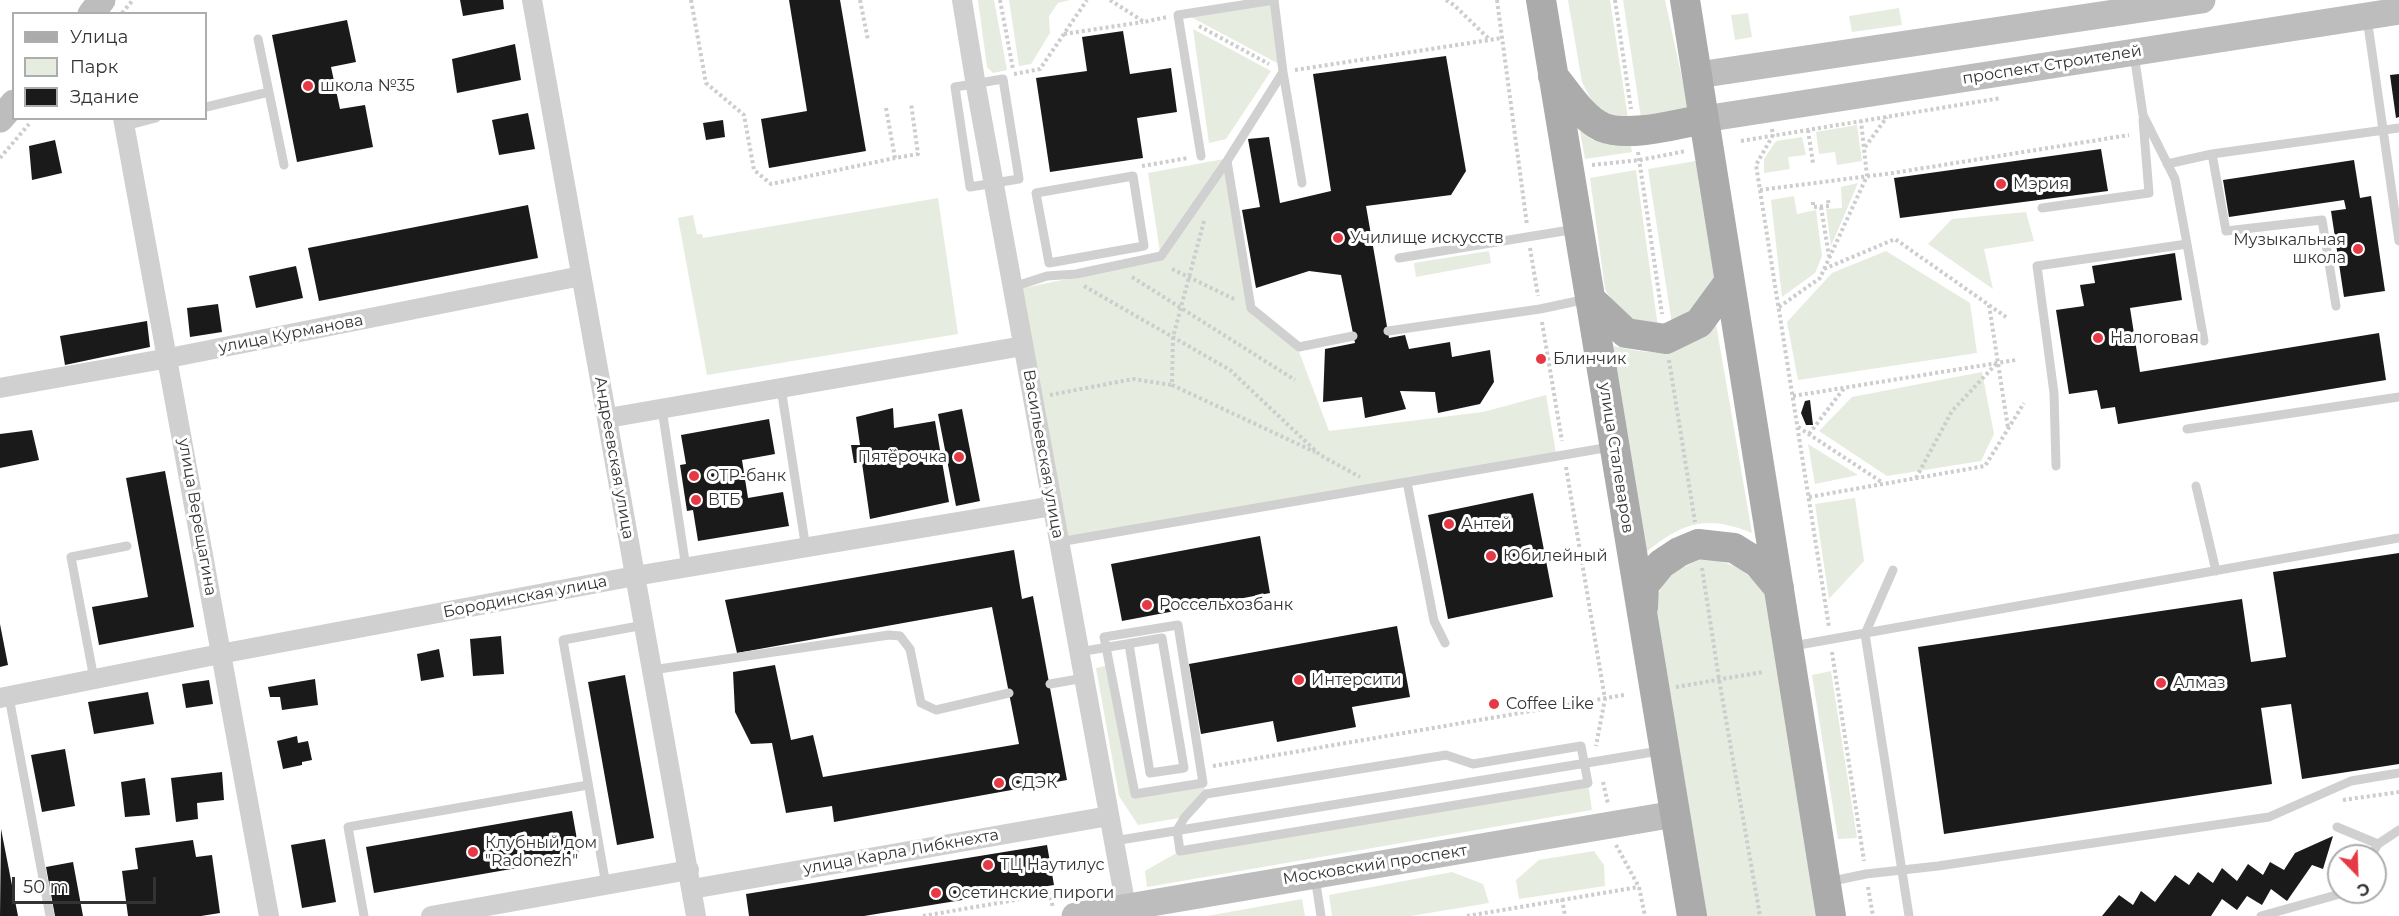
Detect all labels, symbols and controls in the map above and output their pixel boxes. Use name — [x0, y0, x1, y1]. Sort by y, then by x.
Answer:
legend — [12, 12, 207, 120]
text: Улица — [70, 26, 128, 48]
street label: проспект Строителей — [1961, 41, 2143, 89]
text: Парк — [70, 56, 118, 78]
place label: школа №35 — [320, 76, 415, 96]
marker: школа №35 — [301, 79, 315, 93]
text: Здание — [70, 86, 139, 108]
place label: Мэрия — [2013, 174, 2069, 194]
marker: Мэрия — [1994, 177, 2008, 191]
place label: Училище искусств — [1350, 228, 1504, 248]
place label: Музыкальная школа — [2233, 230, 2346, 268]
marker: Училище искусств — [1331, 231, 1345, 245]
marker: Музыкальная школа — [2351, 242, 2365, 256]
street label: улица Курманова — [217, 311, 365, 357]
place label: Налоговая — [2110, 328, 2199, 348]
marker: Налоговая — [2091, 331, 2105, 345]
place label: Блинчик — [1553, 349, 1626, 369]
marker: Блинчик — [1534, 352, 1548, 366]
street label: Васильевская улица — [1019, 368, 1067, 540]
street label: Андреевская улица — [590, 375, 638, 541]
street label: улица Сталеваров — [1595, 381, 1637, 535]
street label: улица Верещагина — [174, 437, 220, 597]
place label: Пятёрочка — [858, 447, 947, 467]
marker: Пятёрочка — [952, 450, 966, 464]
place label: OTP-банк — [706, 466, 786, 486]
marker: OTP-банк — [687, 469, 701, 483]
place label: ВТБ — [708, 490, 741, 510]
marker: ВТБ — [689, 493, 703, 507]
place label: Антей — [1461, 514, 1512, 534]
marker: Антей — [1442, 517, 1456, 531]
place label: Юбилейный — [1503, 546, 1607, 566]
marker: Юбилейный — [1484, 549, 1498, 563]
street label: Бородинская улица — [441, 572, 609, 622]
place label: Россельхозбанк — [1159, 595, 1293, 615]
marker: Россельхозбанк — [1140, 598, 1154, 612]
place label: Интерсити — [1311, 670, 1402, 690]
marker: Интерсити — [1292, 673, 1306, 687]
place label: Алмаз — [2173, 673, 2226, 693]
marker: Алмаз — [2154, 676, 2168, 690]
place label: Coffee Like — [1506, 694, 1594, 714]
marker: Coffee Like — [1487, 697, 1501, 711]
place label: СДЭК — [1011, 773, 1057, 793]
marker: СДЭК — [992, 776, 1006, 790]
street label: улица Карла Либкнехта — [802, 825, 1000, 879]
place label: Клубный дом "Radonezh" — [485, 833, 597, 871]
street label: Московский проспект — [1281, 841, 1469, 889]
north arrow — [2327, 844, 2387, 904]
marker: Клубный дом "Radonezh" — [466, 845, 480, 859]
place label: ТЦ Наутилус — [1000, 855, 1105, 875]
marker: ТЦ Наутилус — [981, 858, 995, 872]
scale bar — [15, 865, 159, 903]
text: 50 m — [23, 876, 69, 898]
text: С — [2354, 878, 2373, 900]
place label: Осетинские пироги — [948, 883, 1114, 903]
marker: Осетинские пироги — [929, 886, 943, 900]

